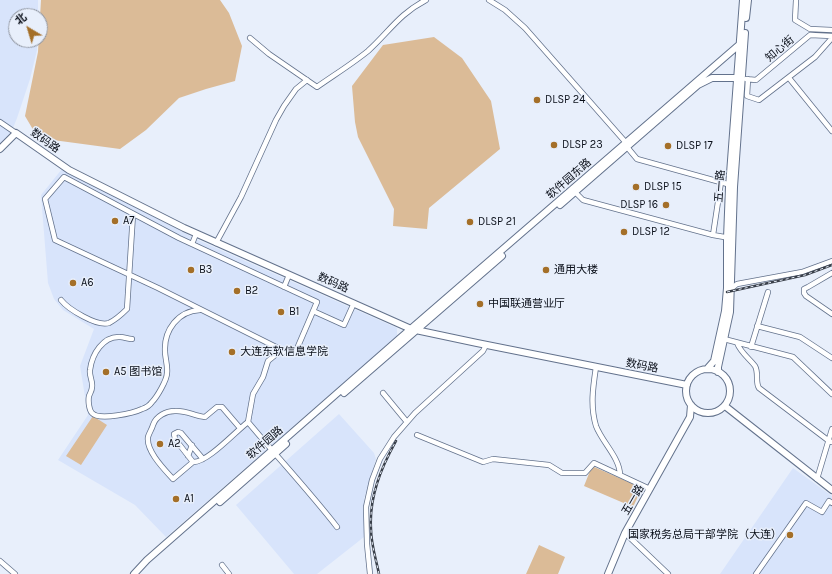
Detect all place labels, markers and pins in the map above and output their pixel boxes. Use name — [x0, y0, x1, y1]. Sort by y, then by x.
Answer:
place label: DLSP 24 — [545, 93, 585, 107]
marker: DLSP 24 — [532, 95, 542, 105]
place label: DLSP 23 — [562, 138, 603, 152]
place label: DLSP 17 — [676, 139, 713, 153]
marker: DLSP 23 — [549, 140, 559, 150]
marker: DLSP 17 — [663, 141, 673, 151]
place label: DLSP 15 — [644, 180, 682, 194]
marker: DLSP 15 — [631, 182, 641, 192]
place label: DLSP 16 — [620, 198, 658, 212]
marker: DLSP 16 — [661, 200, 671, 210]
place label: A7 — [123, 214, 134, 228]
place label: DLSP 21 — [478, 215, 516, 229]
marker: A7 — [110, 216, 120, 226]
marker: DLSP 21 — [465, 217, 475, 227]
place label: DLSP 12 — [632, 225, 670, 239]
marker: DLSP 12 — [619, 227, 629, 237]
place label: B3 — [199, 263, 212, 277]
place label: 通用大楼 — [554, 263, 598, 277]
marker: B3 — [186, 265, 196, 275]
marker: 通用大楼 — [541, 265, 551, 275]
place label: A6 — [81, 276, 94, 290]
marker: A6 — [68, 278, 78, 288]
place label: B2 — [245, 284, 258, 298]
marker: B2 — [232, 286, 242, 296]
place label: 中国联通营业厅 — [488, 297, 565, 311]
marker: 中国联通营业厅 — [475, 299, 485, 309]
place label: B1 — [289, 305, 299, 319]
marker: B1 — [276, 307, 286, 317]
place label: 大连东软信息学院 — [240, 345, 328, 359]
marker: 大连东软信息学院 — [227, 347, 237, 357]
place label: A5 图书馆 — [114, 365, 162, 379]
marker: A5 图书馆 — [101, 367, 111, 377]
place label: A2 — [168, 437, 181, 451]
marker: A2 — [155, 439, 165, 449]
place label: A1 — [184, 492, 194, 506]
marker: A1 — [171, 494, 181, 504]
place label: 国家税务总局干部学院（大连） — [628, 528, 782, 542]
marker: 国家税务总局干部学院（大连） — [785, 530, 795, 540]

